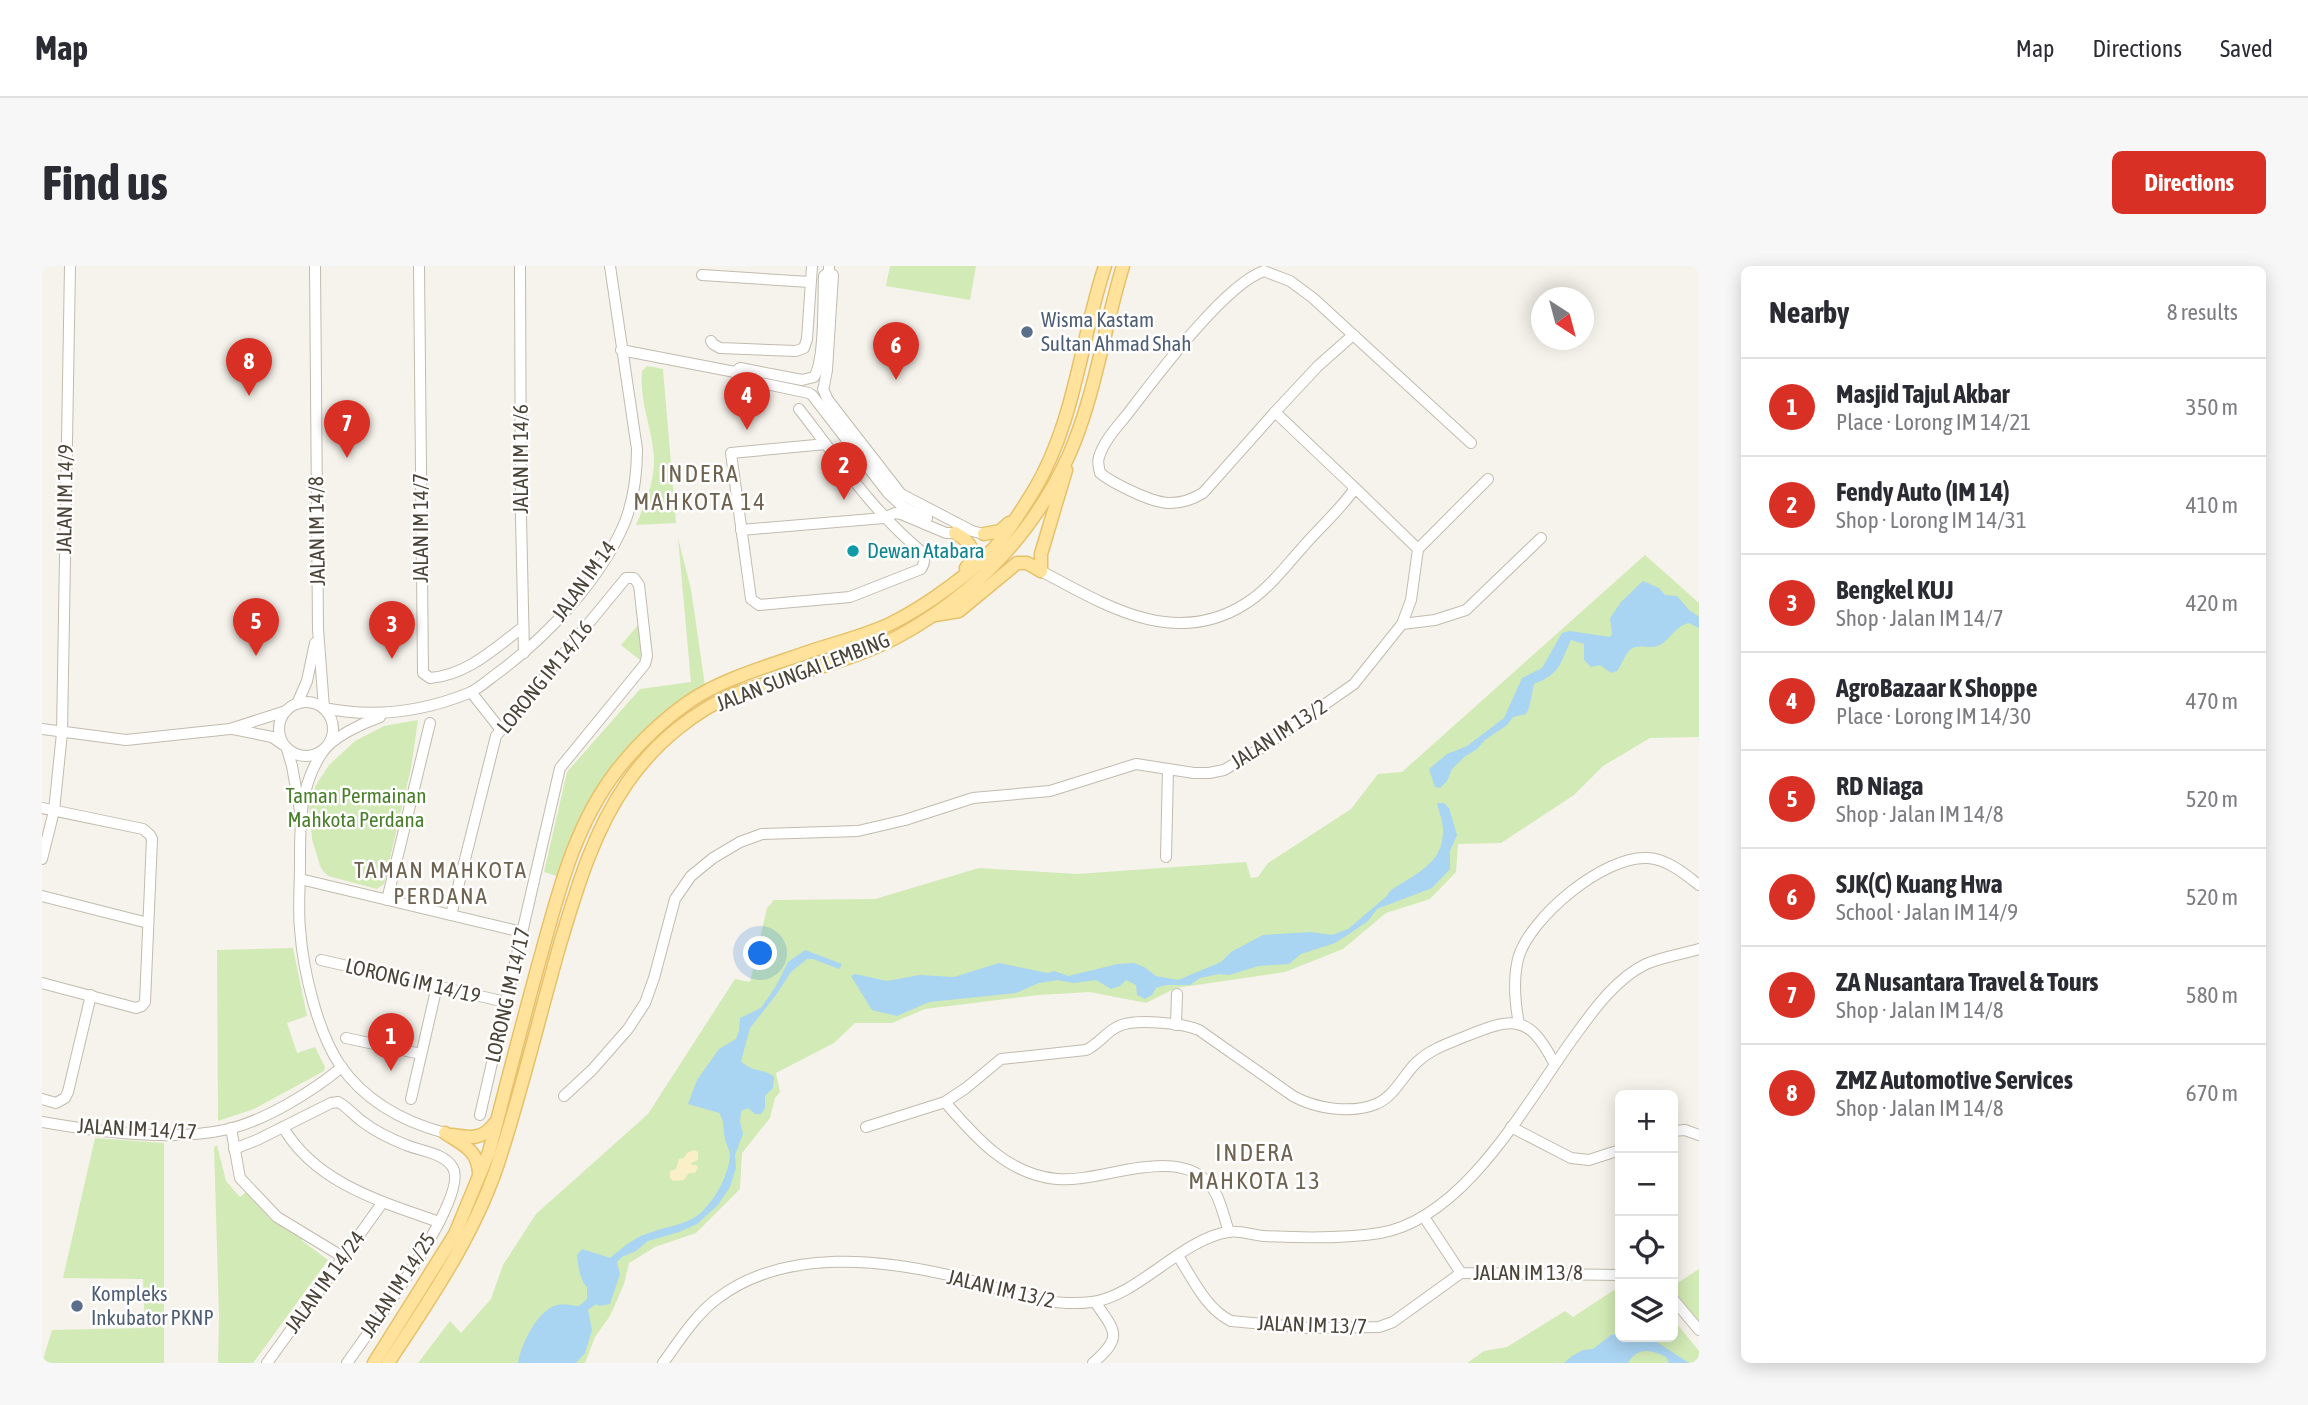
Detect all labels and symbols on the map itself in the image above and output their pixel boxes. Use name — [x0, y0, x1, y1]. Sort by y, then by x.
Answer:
north arrow — [1531, 287, 1594, 350]
place label: Wisma Kastam Sultan Ahmad Shah — [1041, 307, 1192, 355]
pin: 6 — [873, 322, 919, 380]
marker: Wisma Kastam Sultan Ahmad Shah — [1019, 324, 1035, 340]
pin: 8 — [226, 338, 272, 396]
pin: 4 — [724, 372, 770, 430]
pin: 7 — [324, 400, 370, 458]
street label: JALAN IM 14/6 — [508, 404, 532, 514]
pin: 2 — [821, 442, 867, 500]
street label: JALAN IM 14/9 — [51, 444, 77, 554]
district label: INDERA MAHKOTA 14 — [633, 460, 767, 515]
street label: JALAN IM 14/7 — [408, 473, 432, 583]
street label: JALAN IM 14/8 — [303, 476, 329, 586]
street label: JALAN IM 14 — [546, 536, 620, 625]
place label: Dewan Atabara — [867, 538, 985, 562]
marker: Dewan Atabara — [845, 543, 861, 559]
pin: 5 — [233, 598, 279, 656]
pin: 3 — [369, 601, 415, 659]
street label: LORONG IM 14/16 — [492, 615, 597, 737]
street label: JALAN SUNGAI LEMBING — [712, 627, 893, 715]
street label: JALAN IM 13/2 — [1226, 693, 1331, 773]
park label: Taman Permainan Mahkota Perdana — [285, 783, 427, 831]
district label: TAMAN MAHKOTA PERDANA — [354, 857, 528, 909]
street label: LORONG IM 14/17 — [480, 925, 534, 1065]
your location — [743, 936, 777, 970]
street label: LORONG IM 14/19 — [343, 953, 483, 1007]
pin: 1 — [368, 1013, 414, 1071]
street label: JALAN IM 14/17 — [77, 1113, 197, 1143]
district label: INDERA MAHKOTA 13 — [1188, 1139, 1322, 1194]
street label: JALAN IM 14/24 — [279, 1226, 369, 1337]
street label: JALAN IM 14/25 — [355, 1228, 440, 1341]
street label: JALAN IM 13/8 — [1473, 1260, 1583, 1284]
street label: JALAN IM 13/2 — [945, 1264, 1057, 1312]
place label: Kompleks Inkubator PKNP — [91, 1281, 214, 1329]
marker: Kompleks Inkubator PKNP — [69, 1298, 85, 1314]
street label: JALAN IM 13/7 — [1257, 1310, 1367, 1338]

